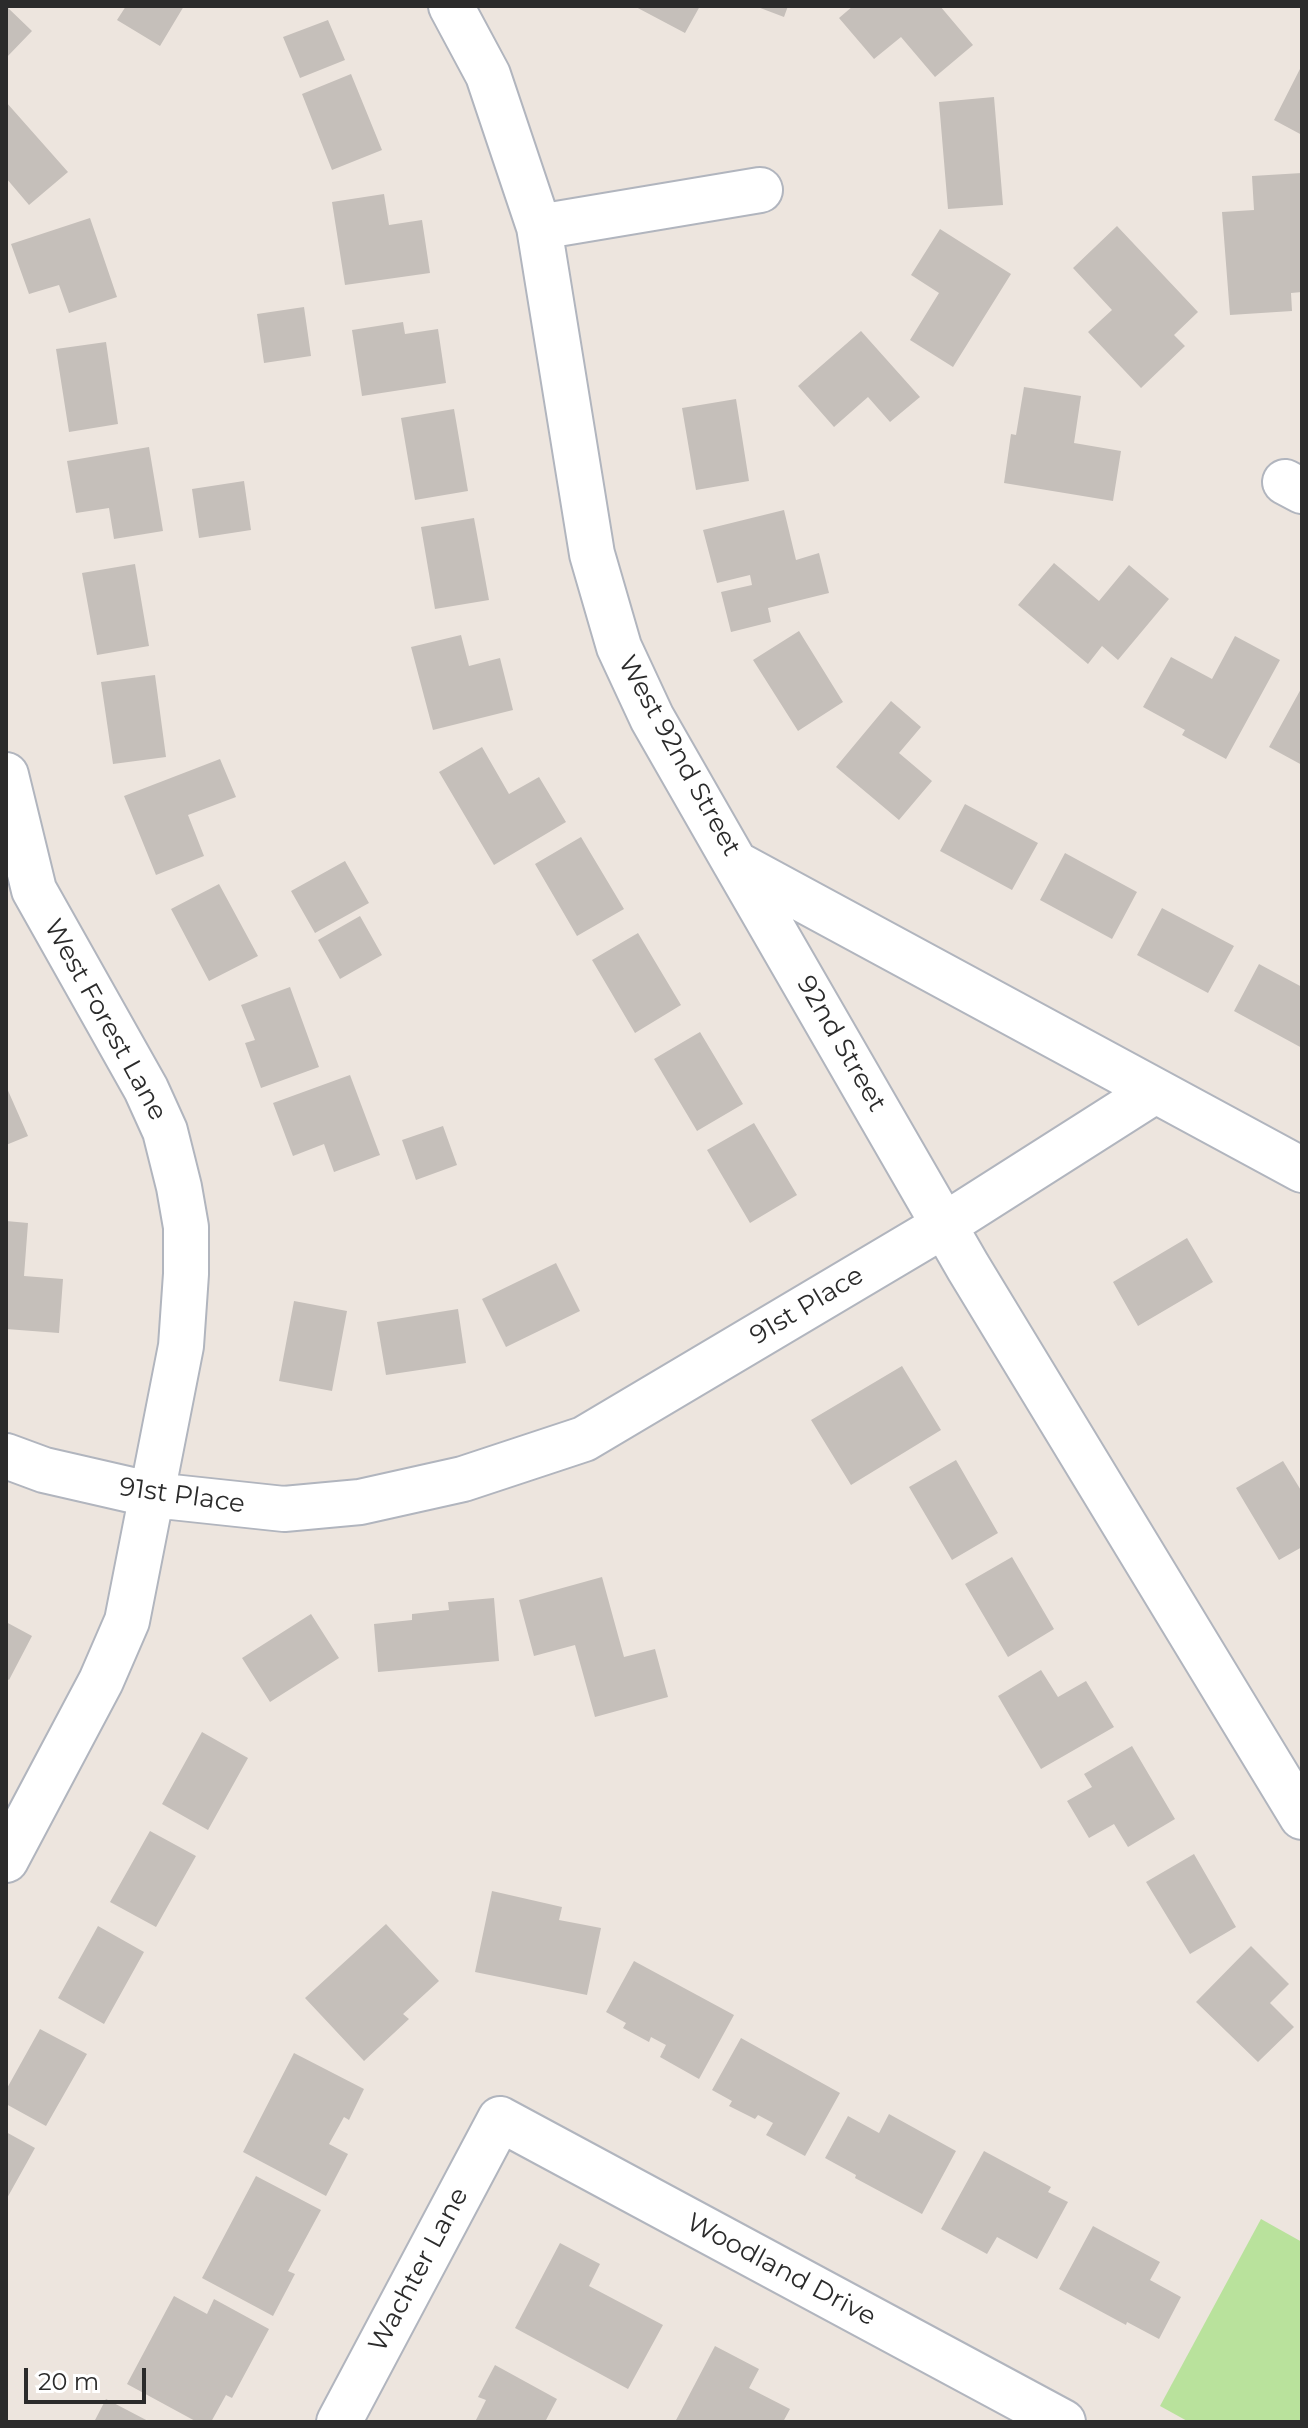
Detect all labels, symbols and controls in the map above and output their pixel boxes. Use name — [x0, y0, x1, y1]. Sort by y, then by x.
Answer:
street label: West 92nd Street — [611, 650, 747, 862]
street label: West Forest Lane — [37, 914, 173, 1126]
street label: 92nd Street — [790, 971, 892, 1117]
street label: 91st Place — [745, 1260, 869, 1352]
street label: 91st Place — [117, 1472, 247, 1520]
street label: Wachter Lane — [363, 2182, 475, 2358]
street label: Woodland Drive — [681, 2207, 881, 2333]
scale bar — [28, 2352, 150, 2402]
text: 20 m — [38, 2367, 99, 2396]

